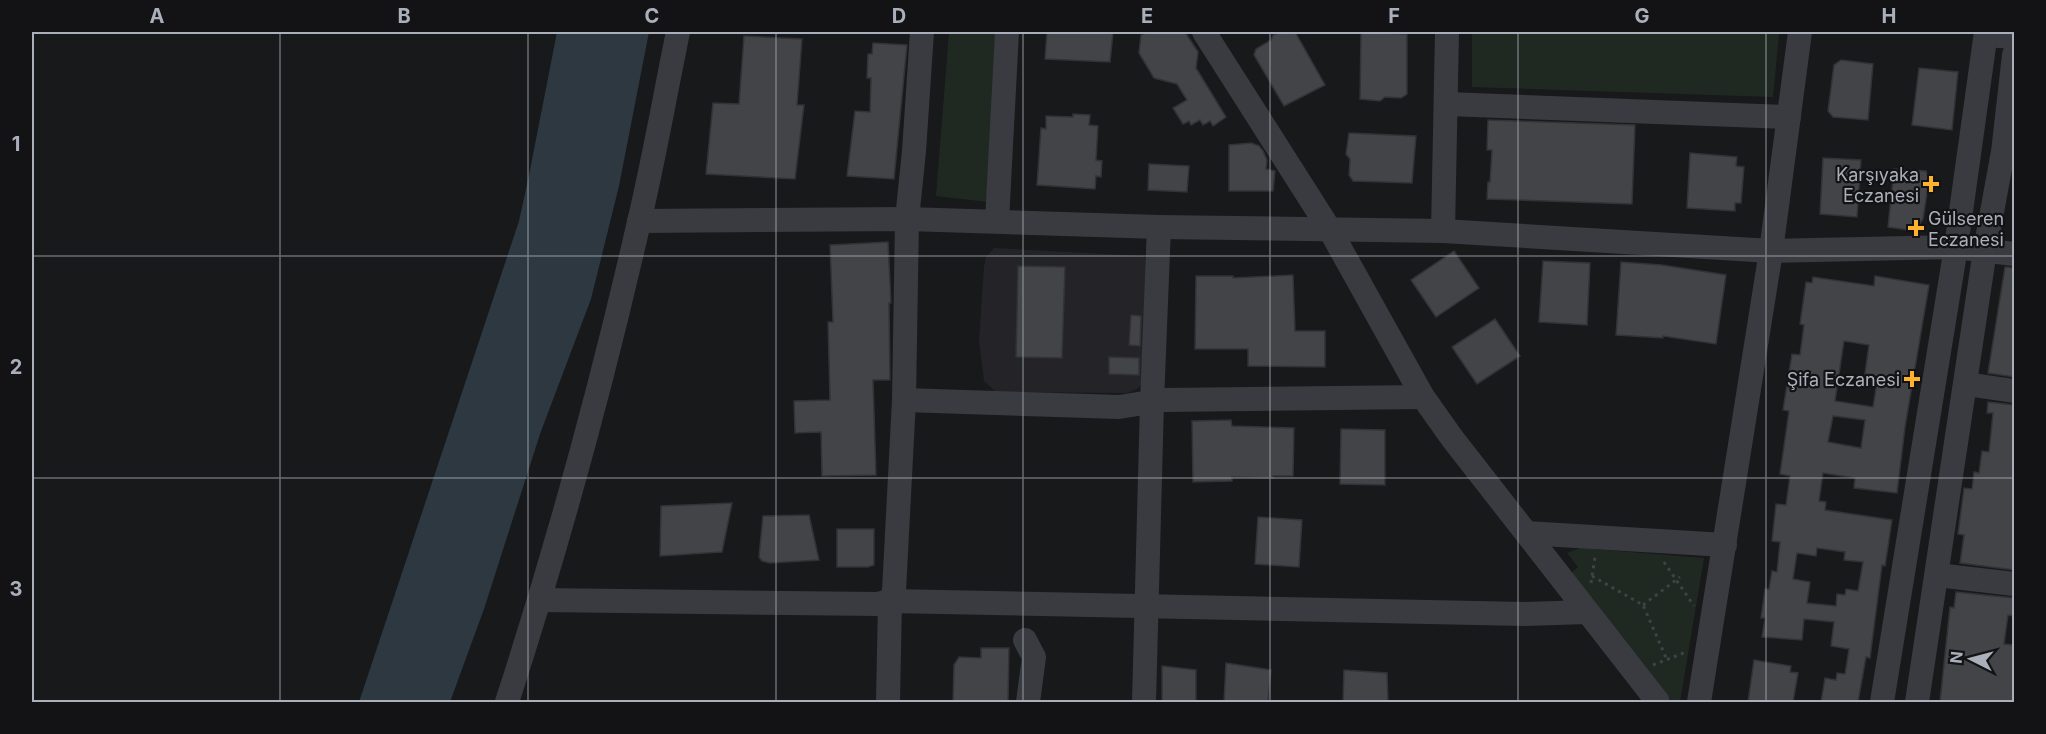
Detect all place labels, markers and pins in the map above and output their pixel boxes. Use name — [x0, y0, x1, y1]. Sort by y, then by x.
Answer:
place label: Karşıyaka Eczanesi — [1836, 164, 1919, 206]
marker: Karşıyaka Eczanesi — [1924, 177, 1938, 191]
place label: Gülseren Eczanesi — [1928, 208, 2004, 250]
marker: Gülseren Eczanesi — [1909, 221, 1923, 235]
place label: Şifa Eczanesi — [1787, 369, 1900, 390]
marker: Şifa Eczanesi — [1905, 372, 1919, 386]

